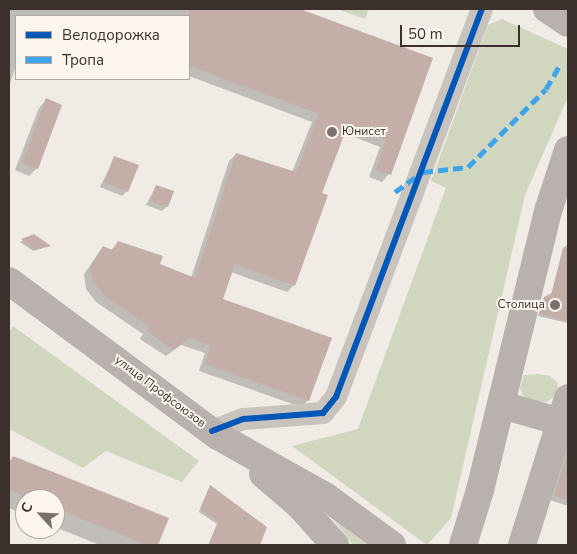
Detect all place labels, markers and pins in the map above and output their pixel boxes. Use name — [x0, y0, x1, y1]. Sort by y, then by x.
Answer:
place label: Юнисет — [342, 125, 386, 139]
marker: Юнисет — [326, 126, 338, 138]
place label: Столица — [497, 298, 545, 312]
marker: Столица — [549, 299, 561, 311]

